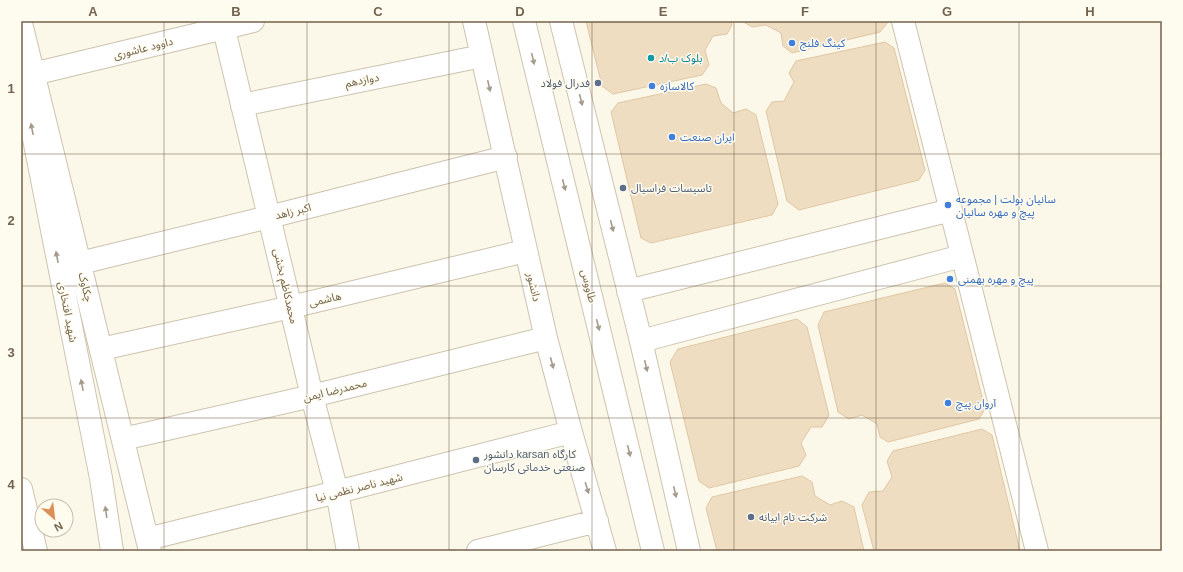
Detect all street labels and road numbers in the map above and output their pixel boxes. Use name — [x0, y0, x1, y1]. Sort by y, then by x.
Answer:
street label: داوود عاشوری — [112, 35, 174, 62]
street label: دوازدهم — [344, 71, 381, 92]
street label: اکبر زاهد — [274, 201, 313, 222]
street label: محمدکاظم بخشی — [269, 247, 301, 326]
street label: طاووس — [578, 268, 599, 304]
street label: دانشور — [524, 270, 543, 303]
street label: چکاوک — [75, 271, 96, 304]
street label: شهید افتخاری — [55, 281, 80, 344]
street label: هاشمی — [308, 289, 342, 309]
street label: محمدرضا ایمن — [302, 376, 369, 405]
street label: شهید ناصر نظمی نیا — [314, 470, 404, 505]

